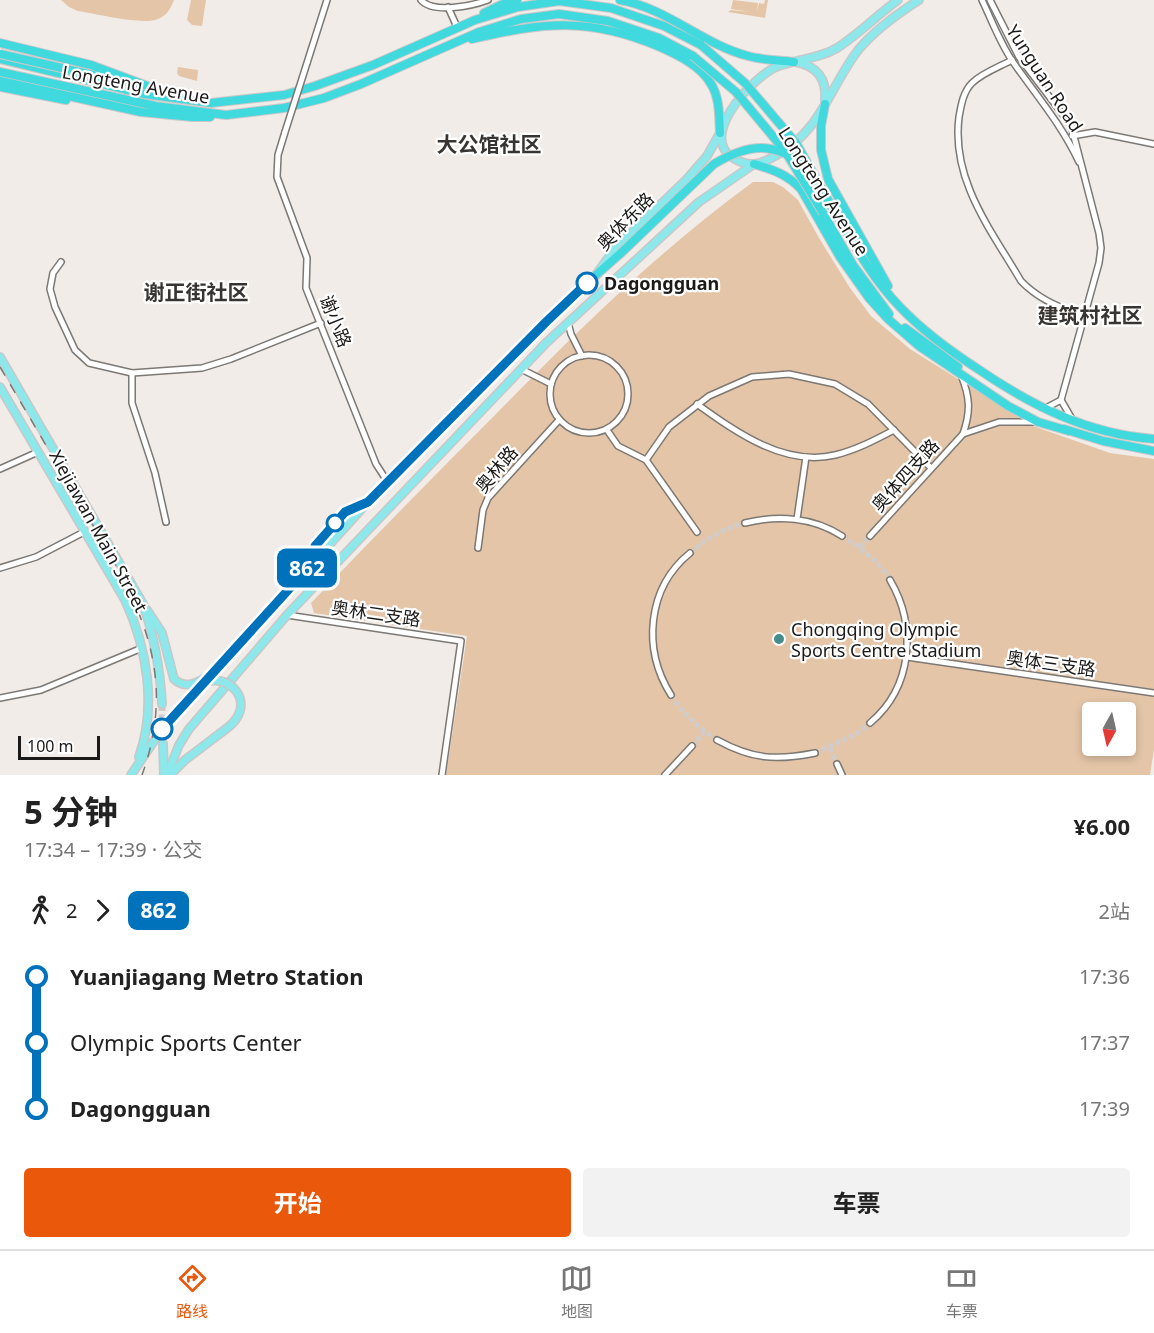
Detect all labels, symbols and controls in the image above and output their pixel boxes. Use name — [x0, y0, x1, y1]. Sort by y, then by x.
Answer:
street label: Yunguan Road — [1001, 20, 1089, 136]
street label: Longteng Avenue — [60, 59, 212, 109]
street label: Longteng Avenue — [773, 122, 875, 260]
district label: 大公馆社区 — [437, 130, 542, 158]
street label: 奥体东路 — [591, 187, 659, 255]
place label: Dagongguan — [604, 271, 719, 295]
marker: Dagongguan — [576, 272, 598, 294]
district label: 谢正街社区 — [144, 278, 249, 306]
street label: 谢小路 — [315, 291, 357, 351]
district label: 建筑村社区 — [1038, 301, 1143, 329]
street label: 奥体四支路 — [866, 434, 944, 516]
street label: 奥林路 — [469, 441, 523, 497]
street label: Xiejiawan Main Street — [44, 446, 154, 617]
unlabelled marker — [326, 514, 344, 532]
line badge: 862 — [272, 548, 342, 588]
text: 862 — [289, 554, 325, 582]
street label: 奥林二支路 — [330, 595, 422, 631]
place label: Chongqing Olympic Sports Centre Stadium — [791, 617, 981, 662]
marker: Chongqing Olympic Sports Centre Stadium — [772, 632, 786, 646]
street label: 奥体三支路 — [1005, 645, 1097, 681]
north arrow — [1082, 702, 1136, 756]
map controls — [1082, 702, 1136, 756]
unlabelled marker — [151, 718, 173, 740]
scale bar — [18, 733, 100, 760]
text: 100 m — [27, 735, 74, 757]
text: 5 分钟 — [24, 789, 117, 834]
text: ¥6.00 — [1073, 811, 1130, 841]
text: 17:34 – 17:39 · 公交 — [24, 836, 202, 863]
icon: walk — [24, 894, 57, 927]
icon: forward — [86, 894, 119, 927]
text: 862 — [140, 896, 177, 924]
text: 2 — [66, 897, 77, 924]
text: 2站 — [1099, 898, 1130, 925]
text: Yuanjiagang Metro Station — [70, 961, 364, 991]
text: 17:36 — [1079, 963, 1130, 990]
text: Olympic Sports Center — [70, 1027, 302, 1057]
text: 17:37 — [1079, 1029, 1130, 1056]
text: Dagongguan — [70, 1093, 211, 1123]
text: 17:39 — [1079, 1095, 1130, 1122]
button: 开始 — [24, 1168, 571, 1237]
button: 车票 — [583, 1168, 1130, 1237]
tab: 路线 — [176, 1262, 209, 1322]
tab: 地图 — [560, 1262, 593, 1322]
tab: 车票 — [945, 1262, 978, 1322]

